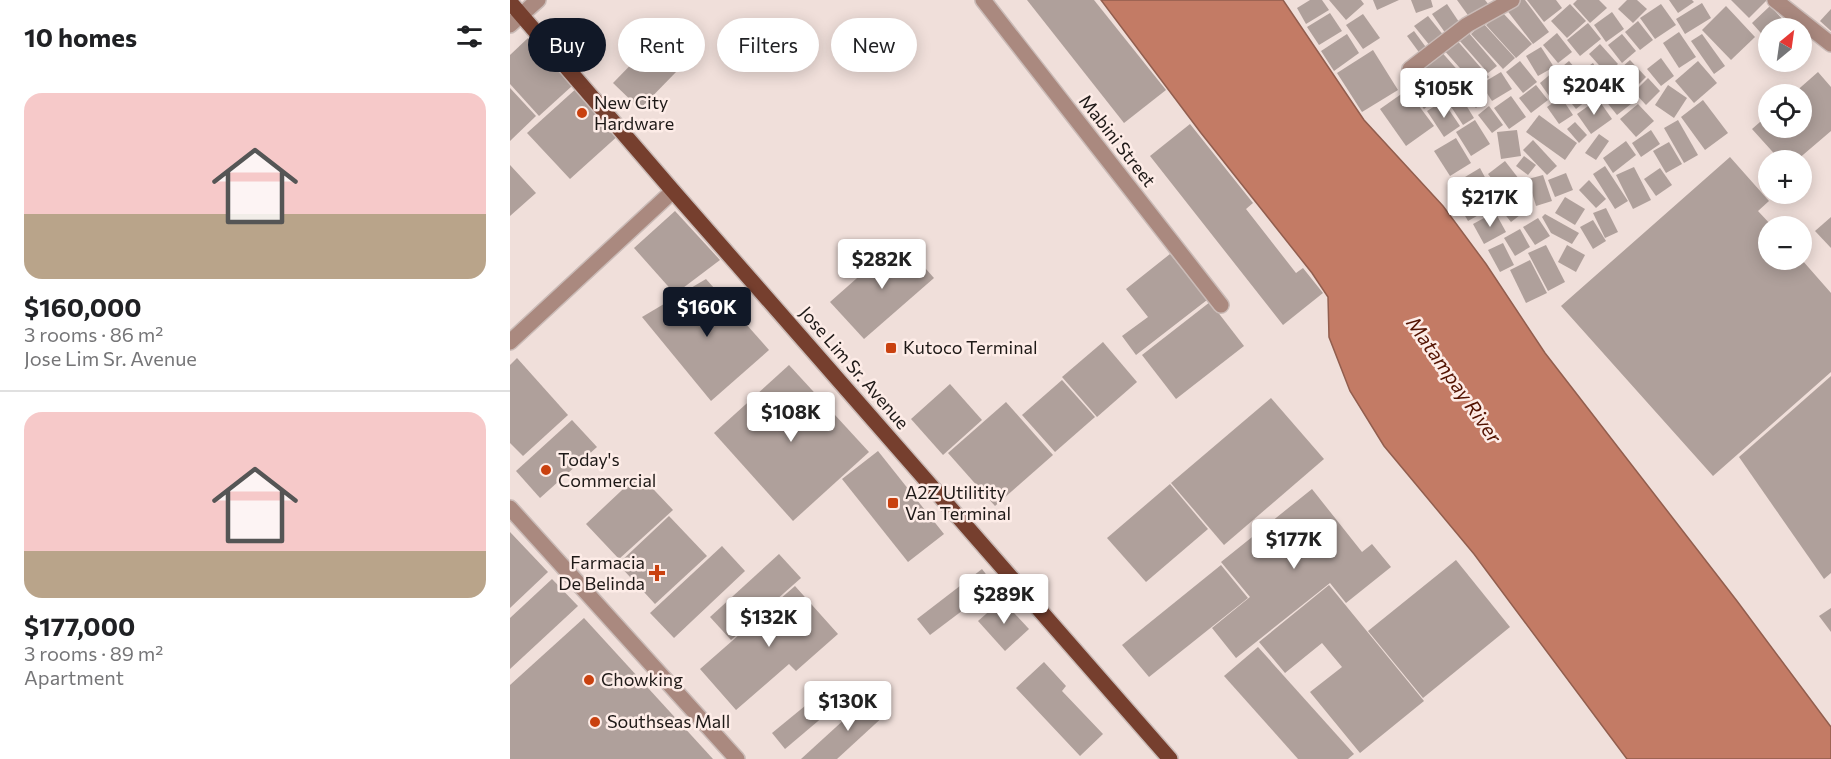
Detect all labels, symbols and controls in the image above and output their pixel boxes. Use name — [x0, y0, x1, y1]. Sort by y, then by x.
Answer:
chip: Buy — [528, 18, 606, 72]
chip: Rent — [618, 18, 705, 72]
chip: Filters — [717, 18, 819, 72]
chip: New — [831, 18, 917, 72]
north arrow — [1758, 18, 1812, 72]
map controls — [1758, 18, 1812, 270]
icon: filters — [453, 20, 486, 53]
text: 10 homes — [24, 21, 137, 52]
pin: $204K — [1552, 65, 1636, 116]
pin: $105K — [1402, 68, 1486, 119]
text: $204K — [1563, 72, 1625, 96]
text: $105K — [1414, 75, 1474, 99]
button: locate — [1758, 84, 1812, 138]
street label: Mabini Street — [1075, 90, 1161, 191]
place label: New City Hardware — [594, 91, 674, 134]
marker: New City Hardware — [575, 106, 589, 120]
icon: home — [201, 132, 309, 240]
button: + — [1758, 150, 1812, 204]
pin: $217K — [1448, 177, 1532, 228]
text: $217K — [1462, 184, 1518, 208]
button: − — [1758, 216, 1812, 270]
pin: $282K — [840, 239, 924, 290]
text: $282K — [852, 246, 912, 270]
pin: $160K — [665, 287, 749, 338]
text: $160,000 — [24, 291, 142, 322]
text: $160K — [677, 294, 737, 318]
street label: Jose Lim Sr. Avenue — [795, 301, 914, 433]
water label: Matampay River — [1402, 312, 1508, 448]
text: 3 rooms · 86 m² — [24, 322, 163, 346]
place label: Kutoco Terminal — [903, 336, 1037, 358]
marker: Kutoco Terminal — [884, 341, 898, 355]
text: Jose Lim Sr. Avenue — [24, 346, 197, 370]
pin: $108K — [749, 392, 833, 443]
text: $108K — [761, 399, 821, 423]
place label: Today's Commercial — [558, 448, 656, 491]
icon: home — [201, 451, 309, 559]
marker: Today's Commercial — [539, 463, 553, 477]
place label: A2Z Utilitity Van Terminal — [905, 481, 1011, 524]
marker: A2Z Utilitity Van Terminal — [886, 496, 900, 510]
pin: $177K — [1252, 519, 1336, 570]
text: $177K — [1266, 526, 1322, 550]
place label: Farmacia De Belinda — [558, 551, 645, 594]
marker: Farmacia De Belinda — [650, 566, 664, 580]
pin: $289K — [962, 574, 1046, 625]
text: $289K — [973, 581, 1035, 605]
pin: $132K — [727, 597, 811, 648]
text: $132K — [740, 604, 798, 628]
text: $177,000 — [24, 610, 135, 641]
text: 3 rooms · 89 m² — [24, 641, 163, 665]
text: Apartment — [24, 665, 124, 689]
place label: Chowking — [601, 668, 683, 690]
marker: Chowking — [582, 673, 596, 687]
pin: $130K — [806, 681, 890, 732]
text: $130K — [818, 688, 878, 712]
place label: Southseas Mall — [607, 710, 730, 732]
marker: Southseas Mall — [588, 715, 602, 729]

